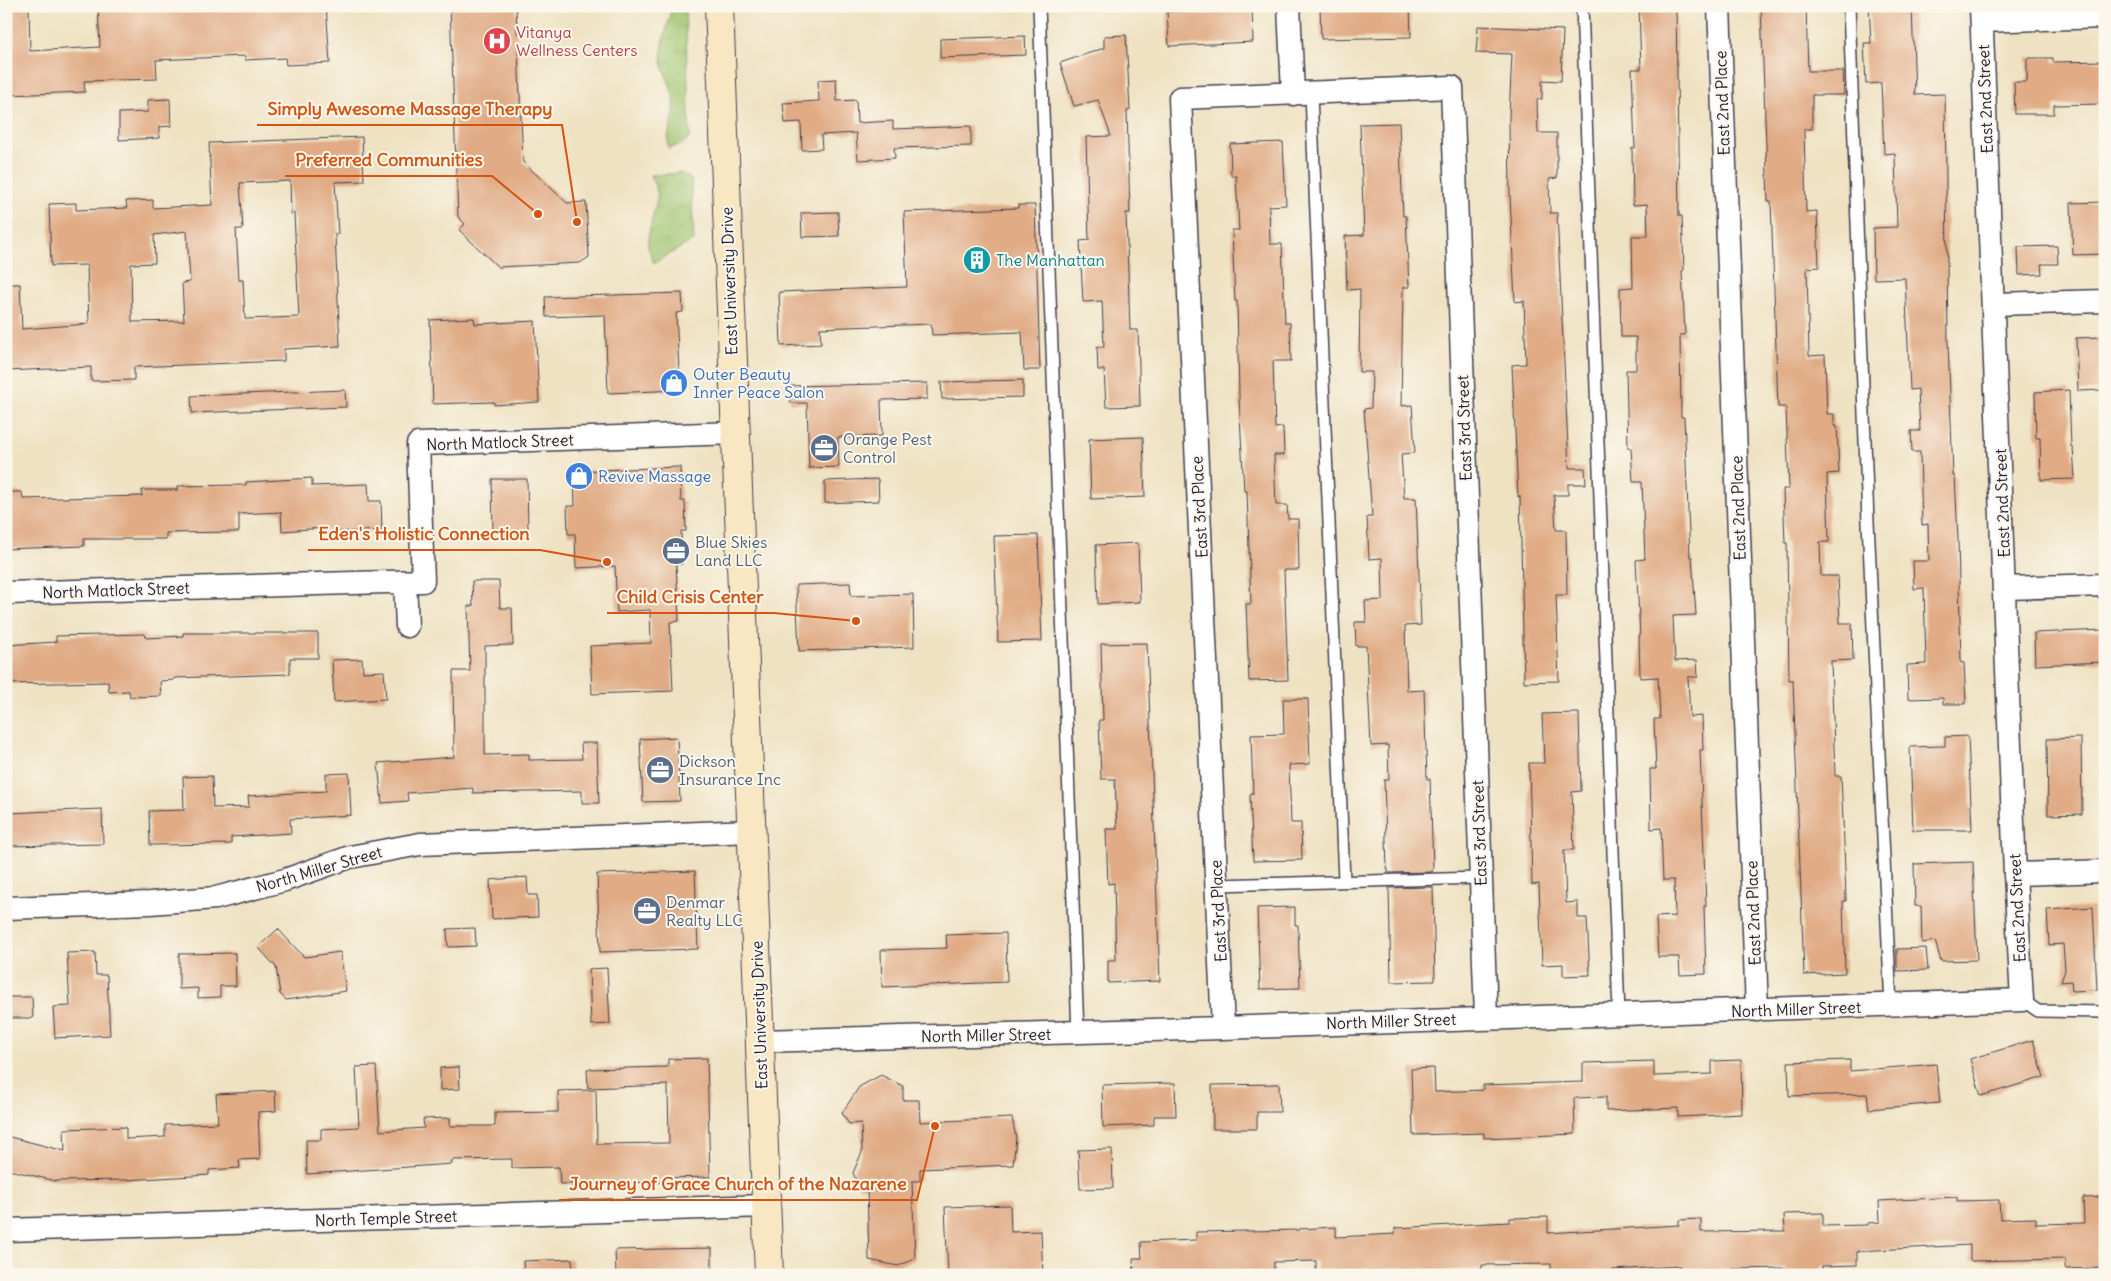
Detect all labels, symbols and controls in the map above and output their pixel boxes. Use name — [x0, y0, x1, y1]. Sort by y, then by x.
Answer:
place label: Vitanya Wellness Centers — [516, 22, 638, 60]
hospital icon: Vitanya Wellness Centers — [482, 26, 512, 56]
street label: East 2nd Street — [1973, 44, 1997, 154]
street label: East 2nd Place — [1710, 50, 1734, 156]
callout: Simply Awesome Massage Therapy — [257, 92, 562, 125]
text: Simply Awesome Massage Therapy — [268, 97, 552, 120]
callout: Preferred Communities — [285, 143, 492, 176]
text: Preferred Communities — [295, 148, 483, 171]
street label: East University Drive — [716, 207, 742, 355]
building icon: The Manhattan — [962, 245, 992, 275]
place label: The Manhattan — [996, 250, 1105, 270]
place label: Outer Beauty Inner Peace Salon — [693, 364, 824, 402]
shop icon: Outer Beauty Inner Peace Salon — [659, 368, 689, 398]
street label: East 3rd Street — [1452, 374, 1476, 481]
street label: North Matlock Street — [426, 429, 575, 455]
place label: Orange Pest Control — [843, 429, 932, 467]
office icon: Orange Pest Control — [809, 433, 839, 463]
street label: East 2nd Street — [1990, 448, 2014, 558]
street label: East 3rd Place — [1186, 455, 1212, 559]
street label: East 2nd Place — [1726, 455, 1750, 561]
shop icon: Revive Massage — [564, 461, 594, 491]
place label: Revive Massage — [598, 466, 711, 486]
callout: Eden's Holistic Connection — [308, 517, 540, 550]
text: Eden's Holistic Connection — [318, 522, 530, 545]
place label: Blue Skies Land LLC — [695, 532, 767, 570]
office icon: Blue Skies Land LLC — [661, 536, 691, 566]
street label: North Matlock Street — [42, 577, 191, 603]
callout: Child Crisis Center — [607, 580, 774, 613]
text: Child Crisis Center — [616, 585, 764, 608]
place label: Dickson Insurance Inc — [679, 751, 781, 789]
office icon: Dickson Insurance Inc — [645, 755, 675, 785]
street label: East 3rd Street — [1467, 779, 1491, 886]
street label: North Miller Street — [254, 841, 385, 897]
street label: East 2nd Street — [2004, 853, 2030, 963]
street label: East 3rd Place — [1205, 859, 1231, 963]
street label: East 2nd Place — [1741, 860, 1765, 966]
place label: Denmar Realty LLC — [666, 892, 743, 930]
office icon: Denmar Realty LLC — [632, 896, 662, 926]
street label: East University Drive — [746, 941, 772, 1089]
street label: North Miller Street — [1731, 997, 1862, 1021]
street label: North Miller Street — [1326, 1009, 1457, 1033]
street label: North Miller Street — [921, 1024, 1052, 1046]
callout: Journey of Grace Church of the Nazarene — [559, 1167, 917, 1200]
text: Journey of Grace Church of the Nazarene — [569, 1172, 907, 1195]
street label: North Temple Street — [314, 1205, 458, 1230]

